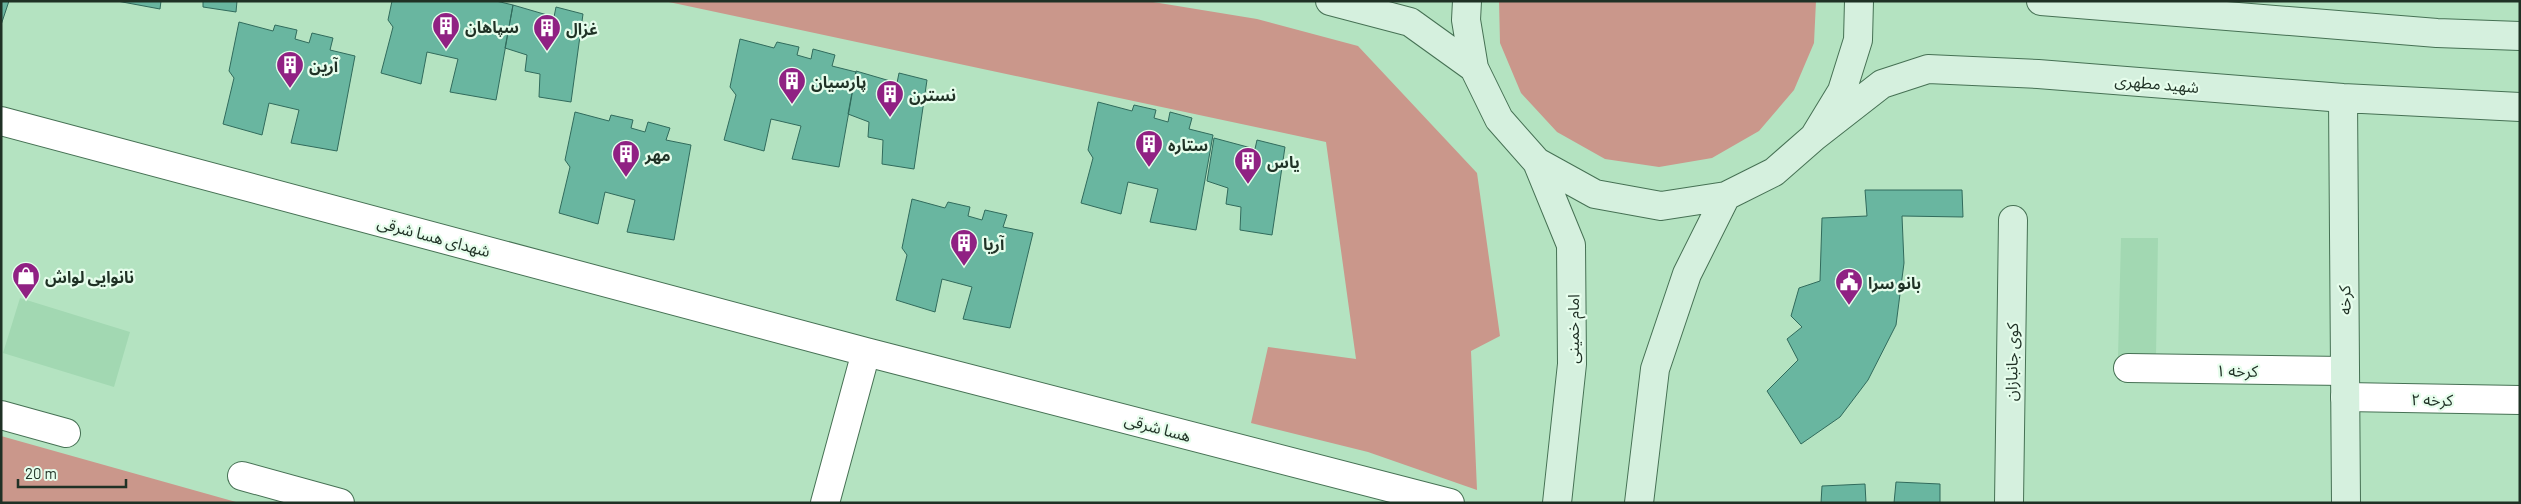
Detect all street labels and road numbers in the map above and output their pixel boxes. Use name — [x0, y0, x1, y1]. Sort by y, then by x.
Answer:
street label: شهید مطهری — [2114, 70, 2200, 97]
street label: شهدای هسا شرقی — [375, 212, 493, 261]
street label: کرخه — [2334, 285, 2355, 315]
street label: امام خمینی — [1563, 294, 1586, 364]
street label: کوی جانبازان — [2001, 322, 2022, 401]
street label: کرخه ۱ — [2216, 360, 2258, 381]
street label: کرخه ۲ — [2411, 389, 2453, 410]
street label: هسا شرقی — [1122, 409, 1193, 446]

